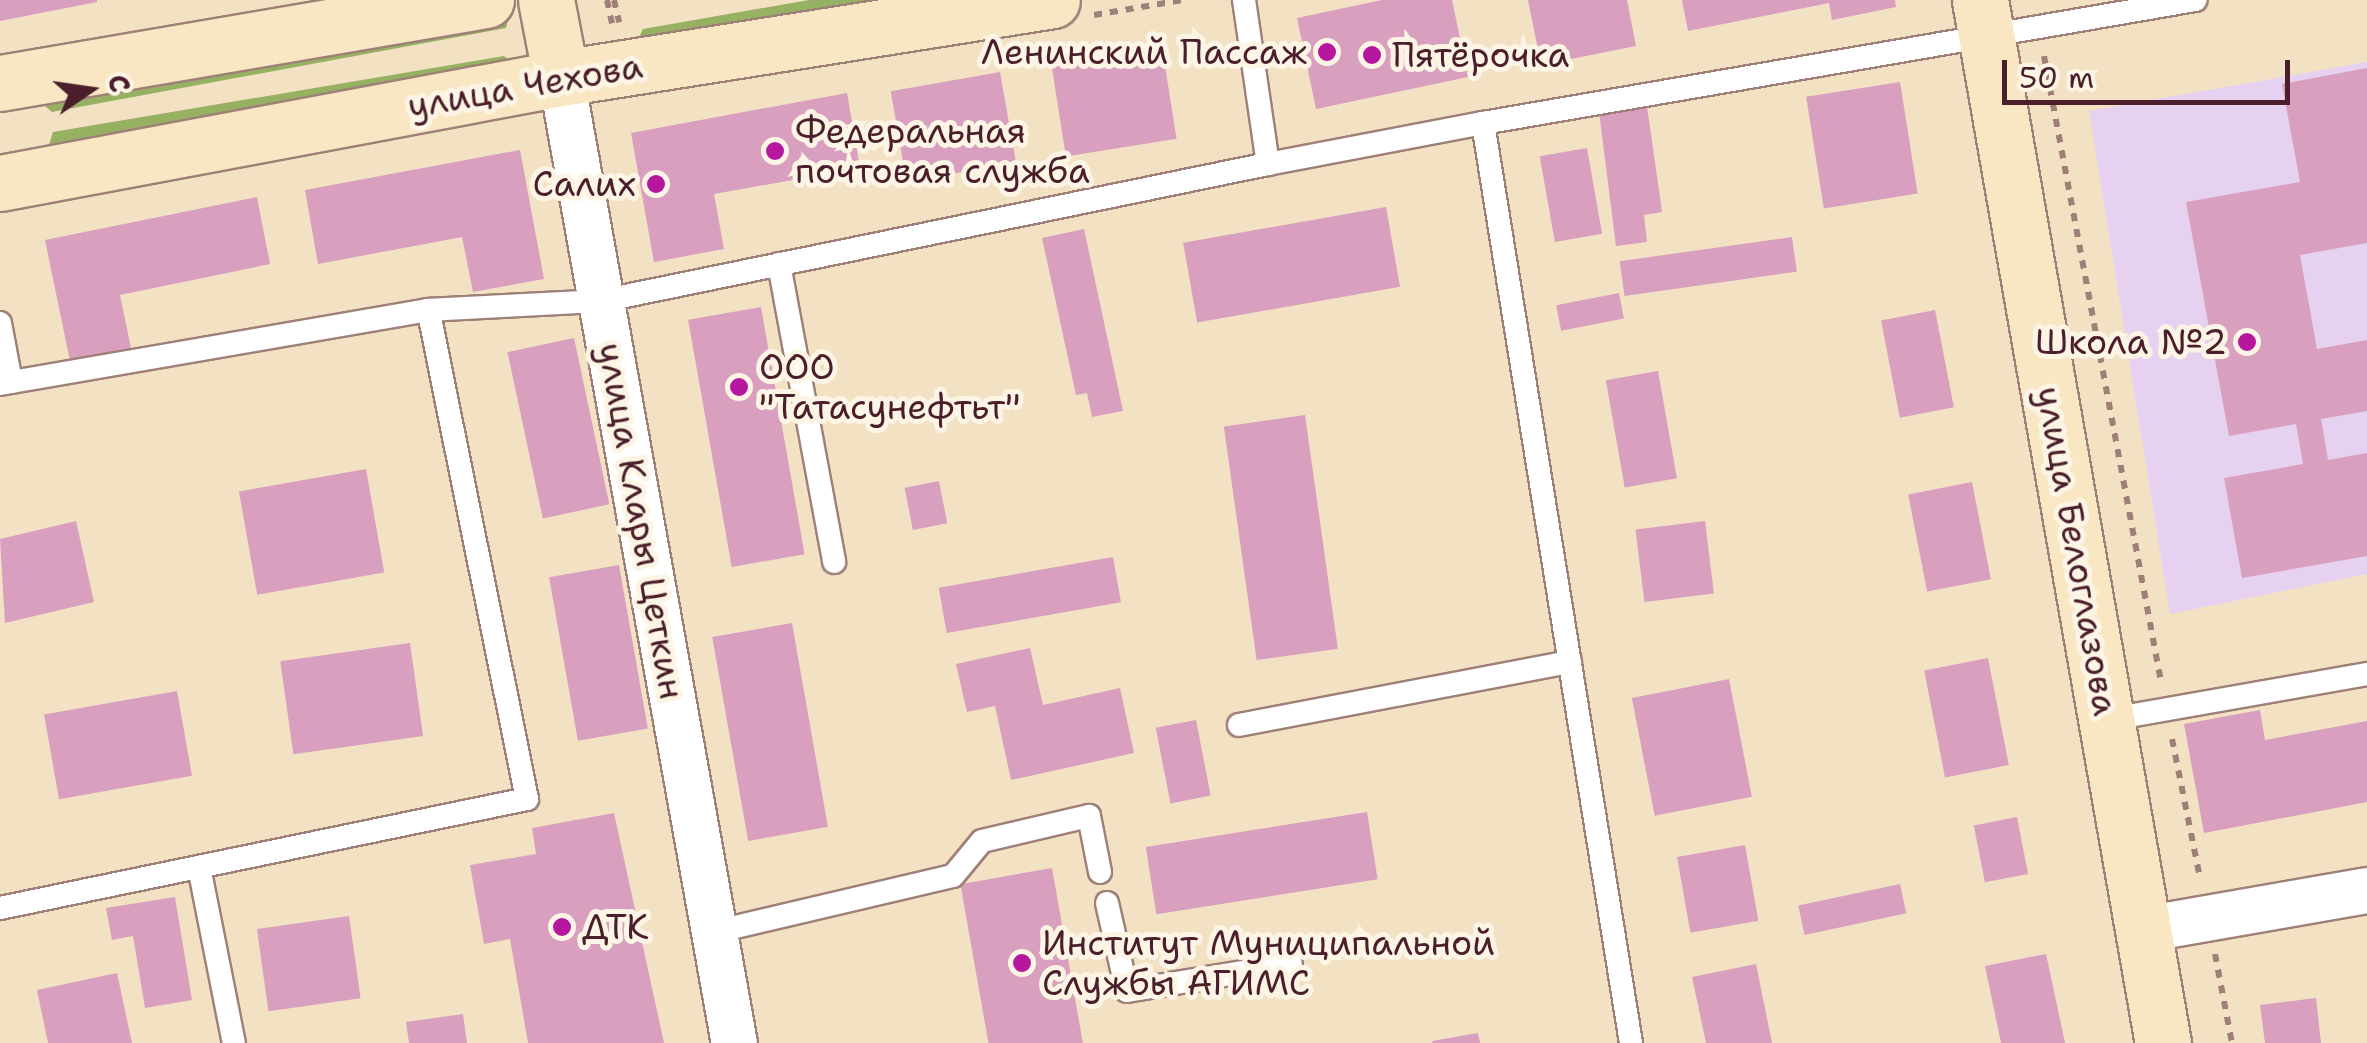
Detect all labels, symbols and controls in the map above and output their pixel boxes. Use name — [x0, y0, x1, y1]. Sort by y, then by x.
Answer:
place label: Ленинский Пассаж — [981, 31, 1307, 73]
place label: Пятёрочка — [1392, 34, 1569, 76]
north arrow — [40, 40, 140, 140]
scale bar — [2007, 40, 2294, 102]
marker: Ленинский Пассаж — [1316, 41, 1338, 63]
marker: Пятёрочка — [1361, 44, 1383, 66]
street label: улица Чехова — [404, 45, 646, 127]
text: 50 m — [2019, 57, 2094, 98]
text: С — [99, 71, 140, 96]
place label: Федеральная почтовая служба — [795, 110, 1090, 192]
marker: Федеральная почтовая служба — [764, 140, 786, 162]
place label: Салих — [532, 163, 636, 205]
marker: Салих — [645, 173, 667, 195]
place label: Школа №2 — [2035, 321, 2227, 363]
marker: Школа №2 — [2236, 331, 2258, 353]
street label: улица Клары Цеткин — [589, 340, 693, 702]
place label: ООО "Татасунефтьт" — [759, 346, 1021, 428]
marker: ООО "Татасунефтьт" — [728, 376, 750, 398]
street label: улица Белоглазова — [2027, 383, 2127, 719]
place label: ДТК — [582, 906, 649, 948]
marker: ДТК — [551, 916, 573, 938]
place label: Институт Муниципальной Службы АГИМС — [1042, 922, 1495, 1004]
marker: Институт Муниципальной Службы АГИМС — [1011, 952, 1033, 974]

